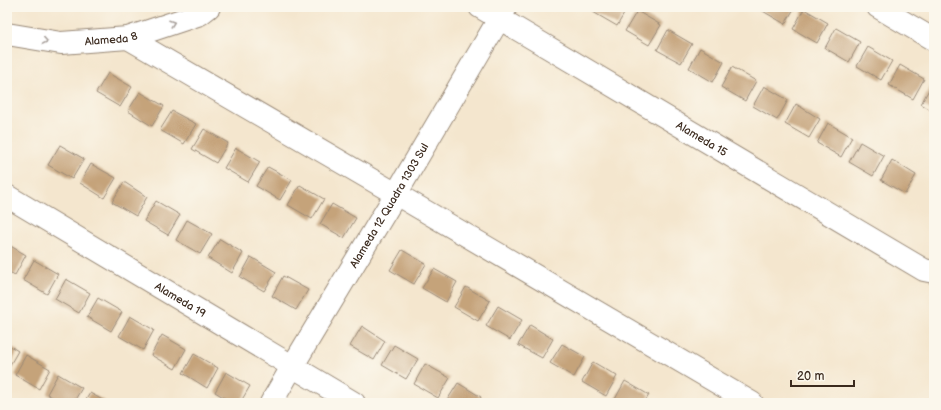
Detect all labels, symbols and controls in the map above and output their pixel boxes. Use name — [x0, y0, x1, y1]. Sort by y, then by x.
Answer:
one-way arrow — [169, 19, 176, 28]
street label: Alameda 8 — [84, 29, 139, 48]
one-way arrow — [42, 36, 49, 44]
street label: Alameda 15 — [674, 118, 730, 159]
street label: Alameda 12 Quadra 1303 Sul — [347, 141, 431, 270]
street label: Alameda 19 — [153, 279, 208, 320]
scale bar — [791, 362, 854, 388]
text: 20 m — [797, 369, 824, 384]

